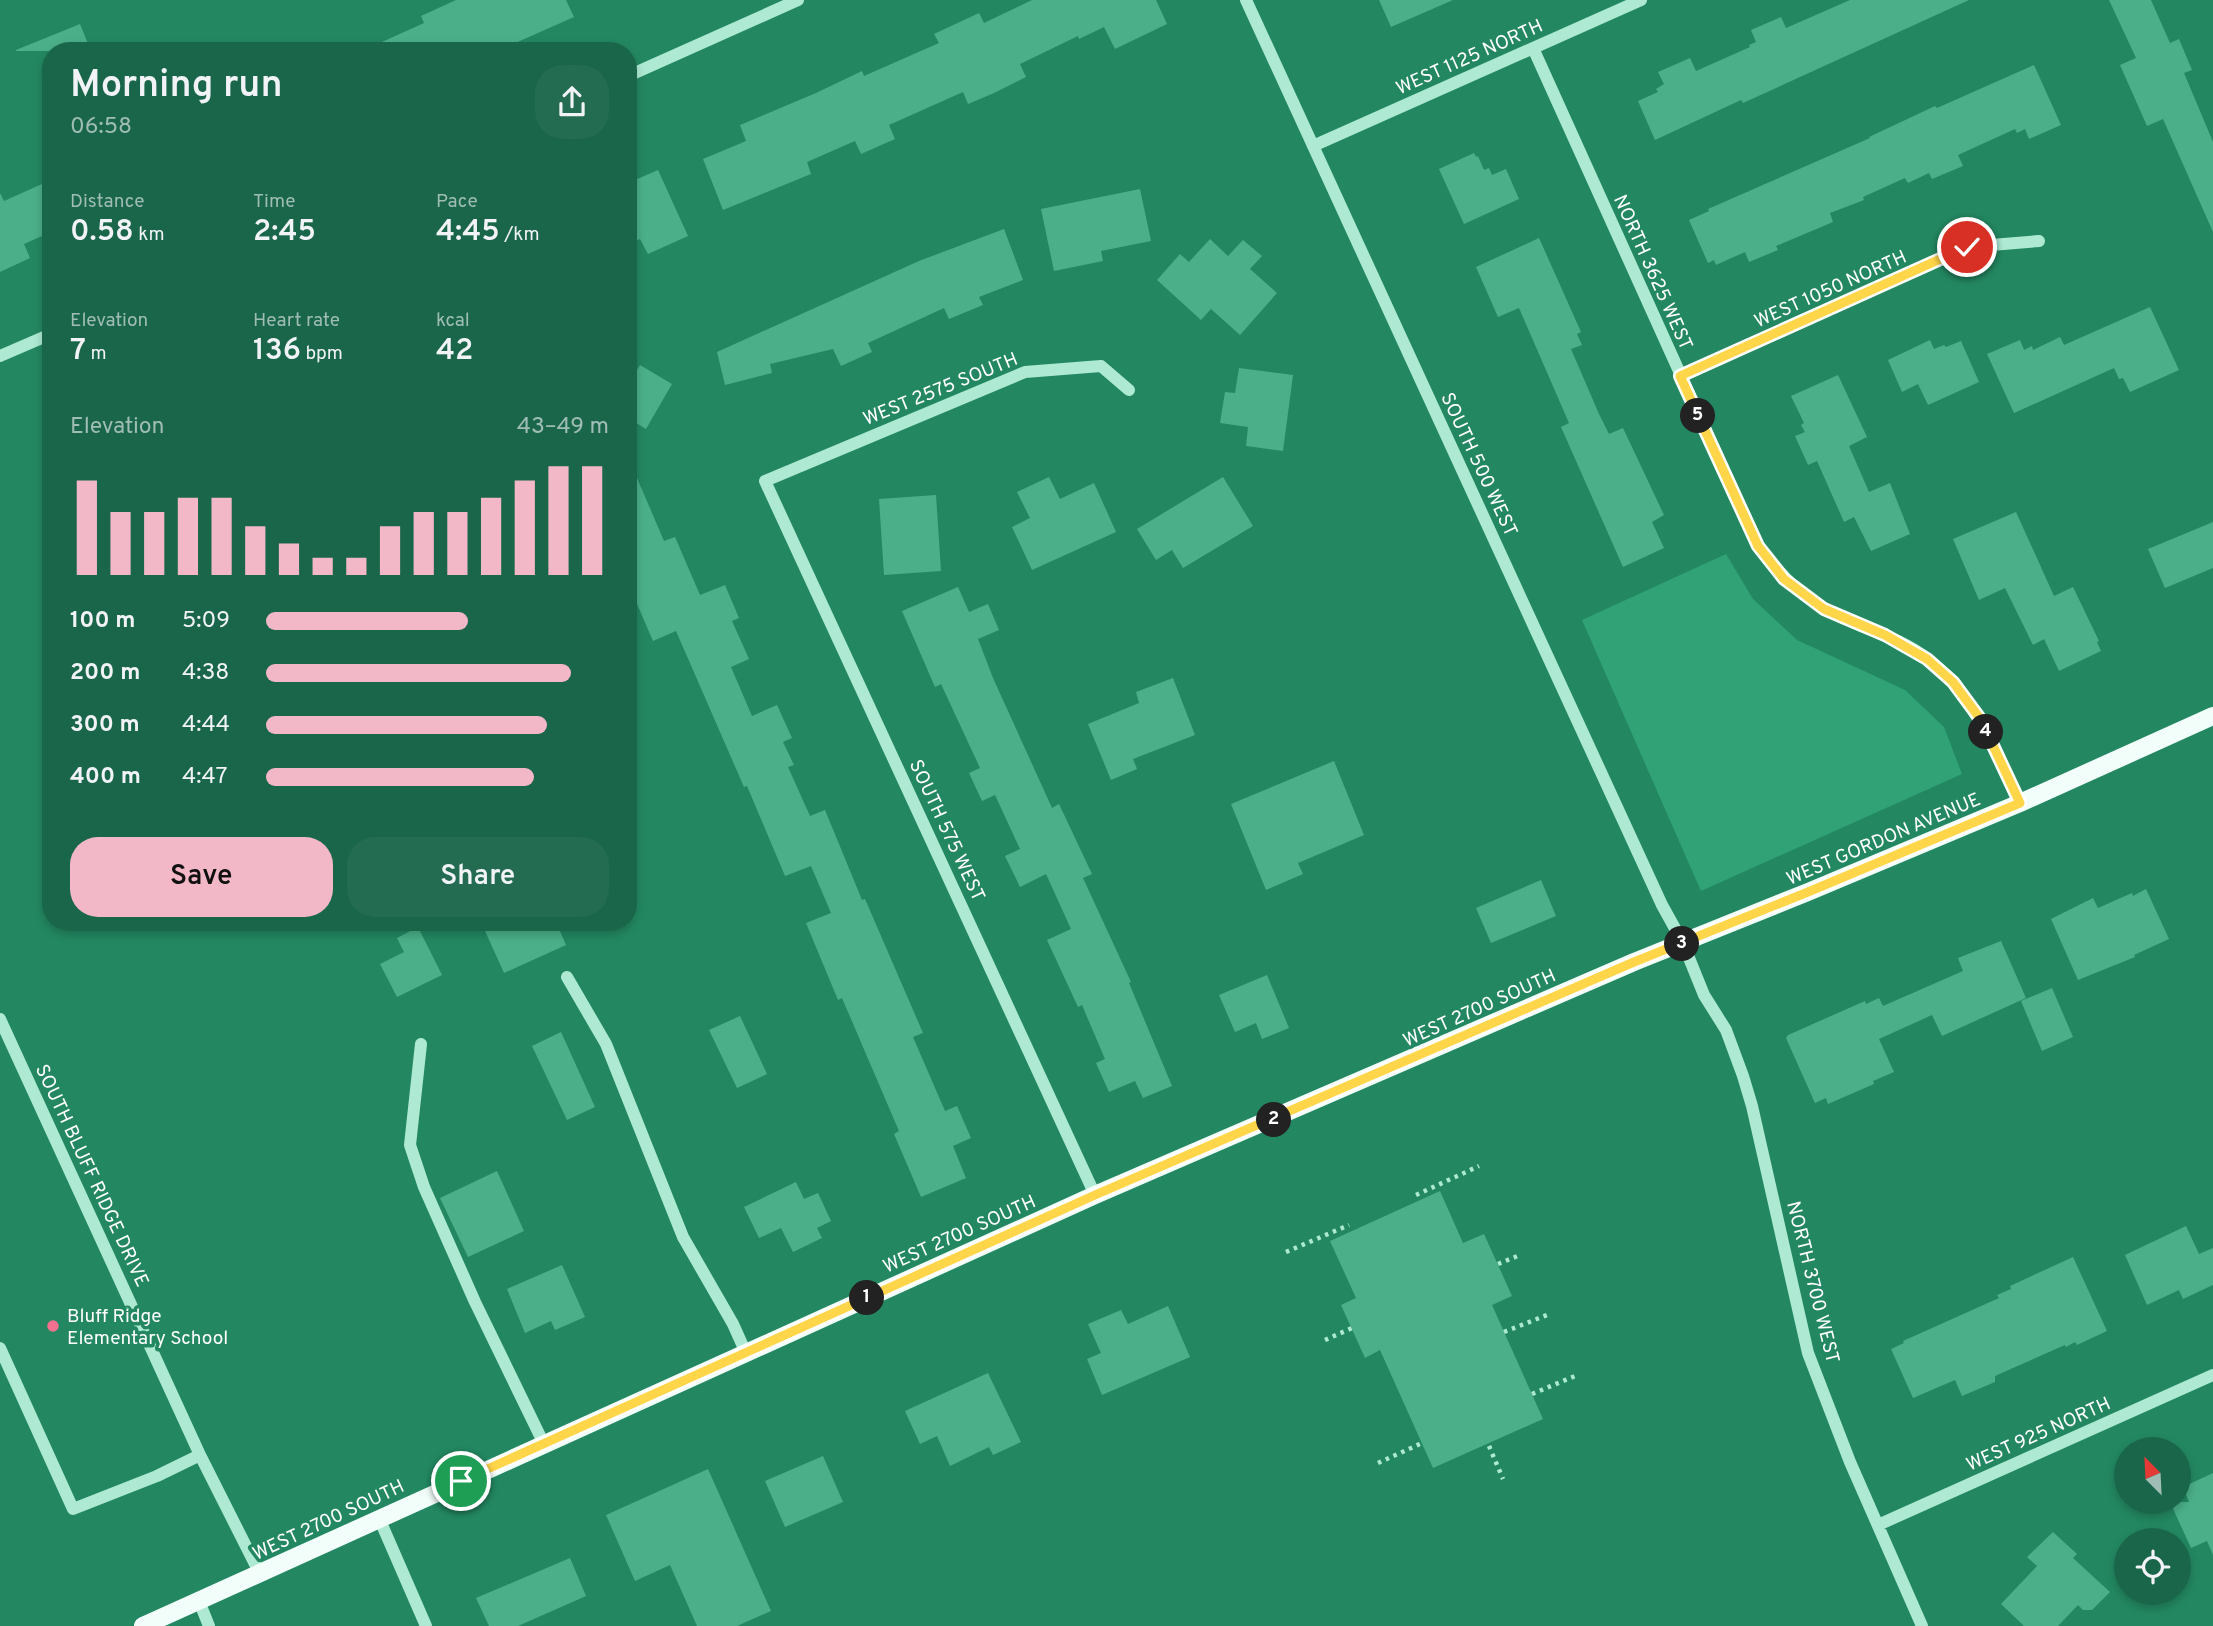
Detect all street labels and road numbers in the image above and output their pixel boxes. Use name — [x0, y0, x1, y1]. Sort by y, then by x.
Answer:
street label: WEST 1125 NORTH — [1393, 15, 1547, 101]
street label: NORTH 3625 WEST — [1607, 191, 1697, 354]
street label: WEST 1050 NORTH — [1751, 245, 1911, 334]
street label: WEST 2575 SOUTH — [860, 348, 1022, 432]
street label: SOUTH 500 WEST — [1434, 389, 1522, 541]
street label: SOUTH 575 WEST — [903, 756, 990, 906]
street label: WEST GORDON AVENUE — [1783, 788, 1984, 892]
street label: WEST 2700 SOUTH — [1400, 964, 1560, 1053]
street label: SOUTH BLUFF RIDGE DRIVE — [29, 1061, 153, 1291]
street label: WEST 2700 SOUTH — [880, 1190, 1040, 1279]
street label: NORTH 3700 WEST — [1780, 1199, 1844, 1366]
street label: WEST 925 NORTH — [1963, 1392, 2115, 1477]
street label: WEST 2700 SOUTH — [249, 1475, 409, 1567]

